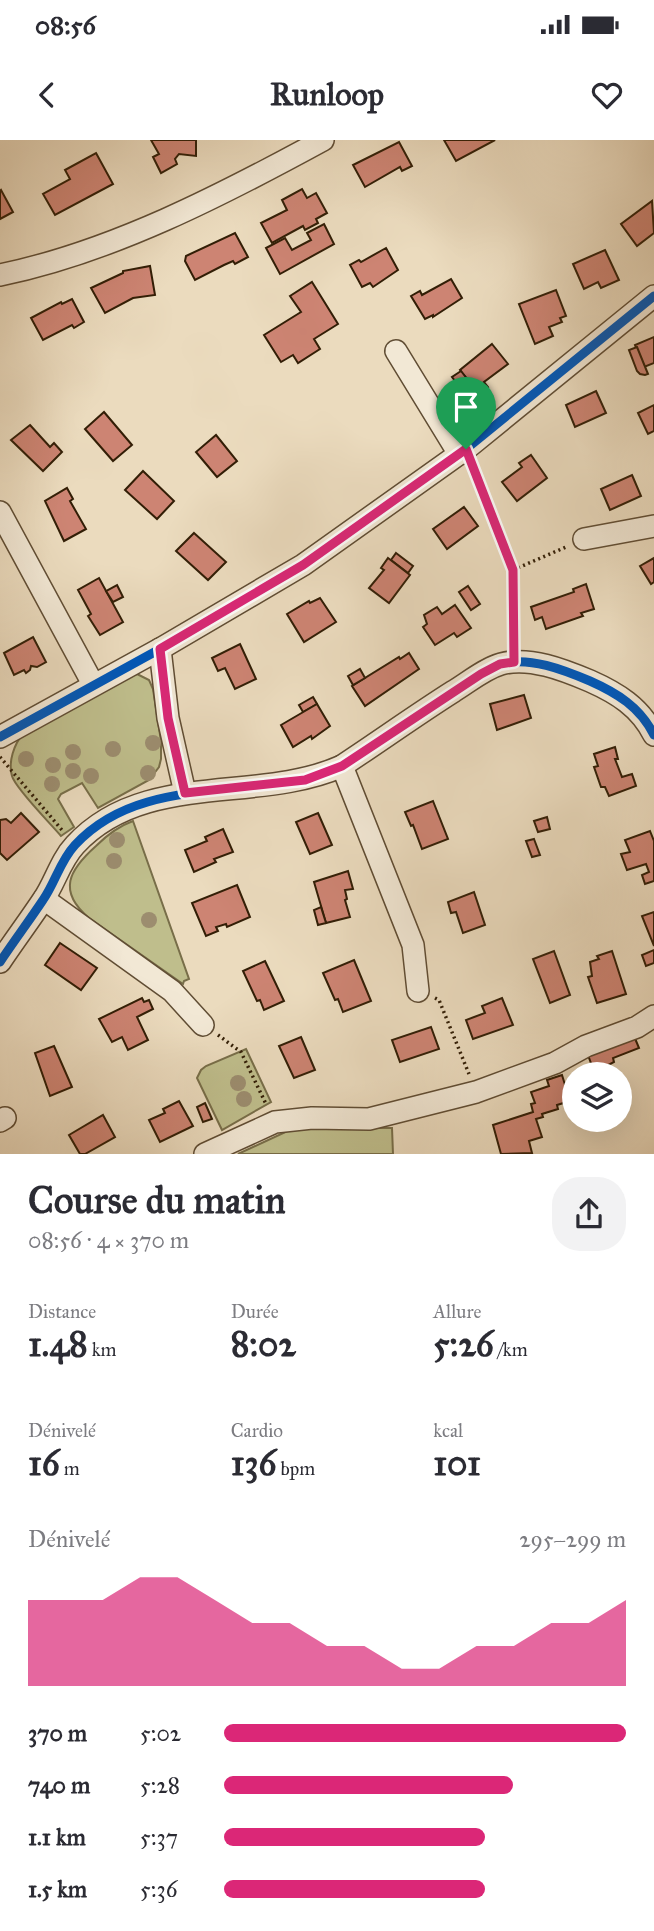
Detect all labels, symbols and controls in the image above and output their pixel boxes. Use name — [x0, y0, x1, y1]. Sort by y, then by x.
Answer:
text: 08:56 — [35, 9, 96, 41]
text: Runloop — [270, 75, 384, 114]
icon: back — [28, 76, 66, 114]
icon: heart — [588, 76, 626, 114]
pin — [436, 377, 496, 449]
icon: arrive — [447, 388, 485, 426]
map controls — [562, 1062, 632, 1132]
button: layers — [562, 1062, 632, 1132]
text: Course du matin — [28, 1177, 286, 1223]
button: share — [552, 1177, 626, 1251]
text: 08:56 · 4 × 370 m — [28, 1226, 189, 1254]
text: Distance — [28, 1300, 96, 1323]
text: Durée — [231, 1300, 279, 1323]
text: Allure — [433, 1300, 481, 1323]
text: 1.48 — [28, 1323, 88, 1366]
text: 8:02 — [231, 1323, 296, 1366]
text: 5:26 — [433, 1323, 494, 1366]
text: km — [88, 1338, 116, 1361]
text: /km — [494, 1338, 528, 1361]
text: Dénivelé — [28, 1419, 96, 1442]
text: Cardio — [231, 1419, 283, 1442]
text: kcal — [433, 1419, 463, 1442]
text: 16 — [28, 1442, 60, 1485]
text: 136 — [231, 1442, 276, 1485]
text: 101 — [433, 1442, 481, 1485]
text: m — [60, 1457, 80, 1480]
text: bpm — [276, 1457, 315, 1480]
text: Dénivelé — [28, 1525, 110, 1553]
text: 295–299 m — [519, 1525, 626, 1553]
text: 370 m — [28, 1719, 87, 1747]
text: 5:02 — [140, 1719, 181, 1747]
text: 740 m — [28, 1771, 90, 1799]
text: 5:28 — [140, 1771, 180, 1799]
text: 1.1 km — [28, 1823, 86, 1851]
text: 5:37 — [140, 1823, 178, 1851]
text: 1.5 km — [28, 1875, 87, 1903]
text: 5:36 — [140, 1875, 177, 1903]

